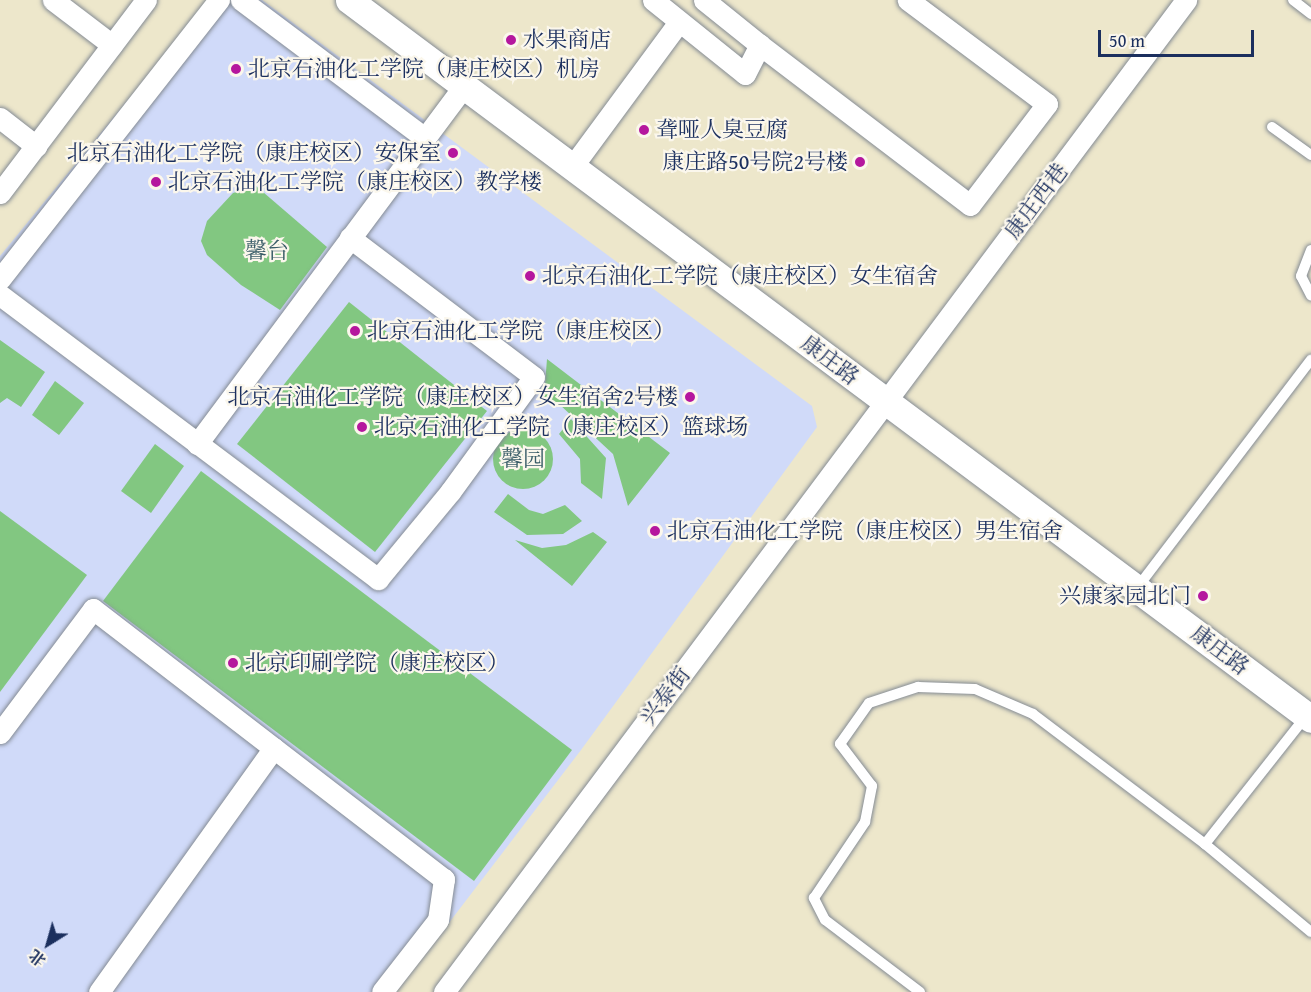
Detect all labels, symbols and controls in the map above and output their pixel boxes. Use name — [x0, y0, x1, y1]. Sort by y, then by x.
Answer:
scale bar — [1101, 18, 1257, 56]
place label: 水果商店 — [523, 27, 611, 53]
text: 50 m — [1109, 27, 1145, 54]
marker: 水果商店 — [504, 33, 518, 47]
place label: 北京石油化工学院（康庄校区）机房 — [248, 56, 600, 82]
marker: 北京石油化工学院（康庄校区）机房 — [229, 62, 243, 76]
place label: 聋哑人臭豆腐 — [656, 117, 788, 143]
marker: 聋哑人臭豆腐 — [637, 123, 651, 137]
place label: 北京石油化工学院（康庄校区）安保室 — [67, 140, 441, 166]
marker: 北京石油化工学院（康庄校区）安保室 — [446, 146, 460, 160]
place label: 康庄路50号院2号楼 — [662, 149, 848, 175]
marker: 康庄路50号院2号楼 — [853, 155, 867, 169]
street label: 康庄西巷 — [999, 158, 1073, 244]
place label: 北京石油化工学院（康庄校区）教学楼 — [168, 169, 542, 195]
marker: 北京石油化工学院（康庄校区）教学楼 — [149, 175, 163, 189]
park label: 馨台 — [245, 238, 289, 264]
place label: 北京石油化工学院（康庄校区）女生宿舍 — [542, 263, 938, 289]
marker: 北京石油化工学院（康庄校区）女生宿舍 — [523, 269, 537, 283]
place label: 北京石油化工学院（康庄校区） — [367, 318, 675, 344]
marker: 北京石油化工学院（康庄校区） — [348, 324, 362, 338]
street label: 康庄路 — [796, 330, 864, 390]
place label: 北京石油化工学院（康庄校区）女生宿舍2号楼 — [227, 384, 678, 410]
marker: 北京石油化工学院（康庄校区）女生宿舍2号楼 — [683, 390, 697, 404]
place label: 北京石油化工学院（康庄校区）篮球场 — [374, 414, 748, 440]
marker: 北京石油化工学院（康庄校区）篮球场 — [355, 420, 369, 434]
park label: 馨园 — [501, 446, 545, 472]
place label: 北京石油化工学院（康庄校区）男生宿舍 — [667, 518, 1063, 544]
marker: 北京石油化工学院（康庄校区）男生宿舍 — [648, 524, 662, 538]
place label: 兴康家园北门 — [1059, 583, 1191, 609]
marker: 兴康家园北门 — [1196, 589, 1210, 603]
street label: 康庄路 — [1186, 620, 1254, 680]
place label: 北京印刷学院（康庄校区） — [245, 650, 509, 676]
marker: 北京印刷学院（康庄校区） — [226, 656, 240, 670]
street label: 兴泰街 — [635, 662, 695, 730]
north arrow — [18, 914, 78, 974]
text: 北 — [24, 944, 51, 973]

